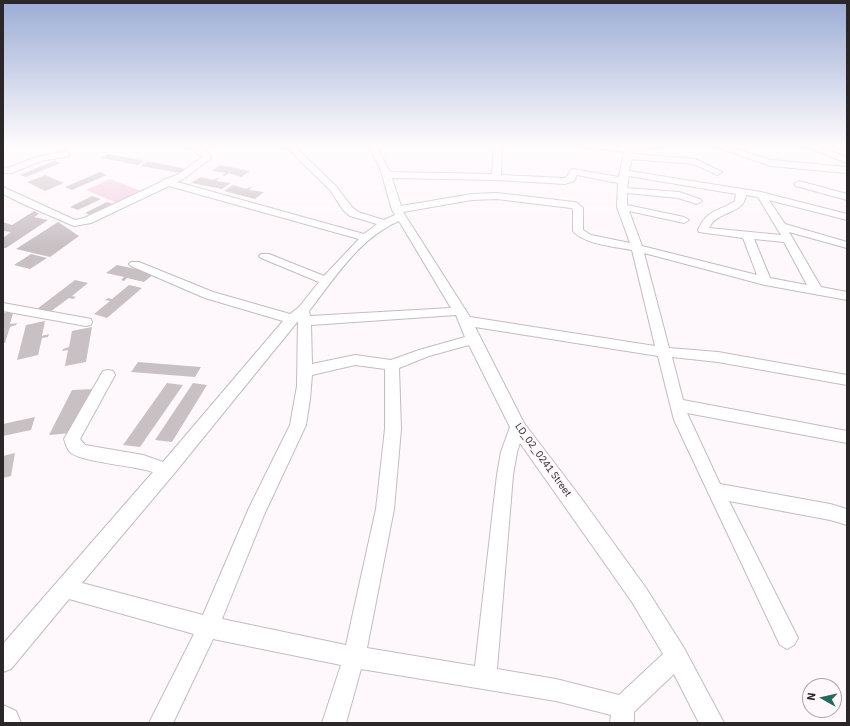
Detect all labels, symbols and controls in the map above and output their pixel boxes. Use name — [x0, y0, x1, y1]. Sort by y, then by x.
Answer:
street label: LD_02_0241 Street — [512, 421, 574, 499]
north arrow — [802, 678, 842, 718]
text: N — [804, 692, 819, 701]

